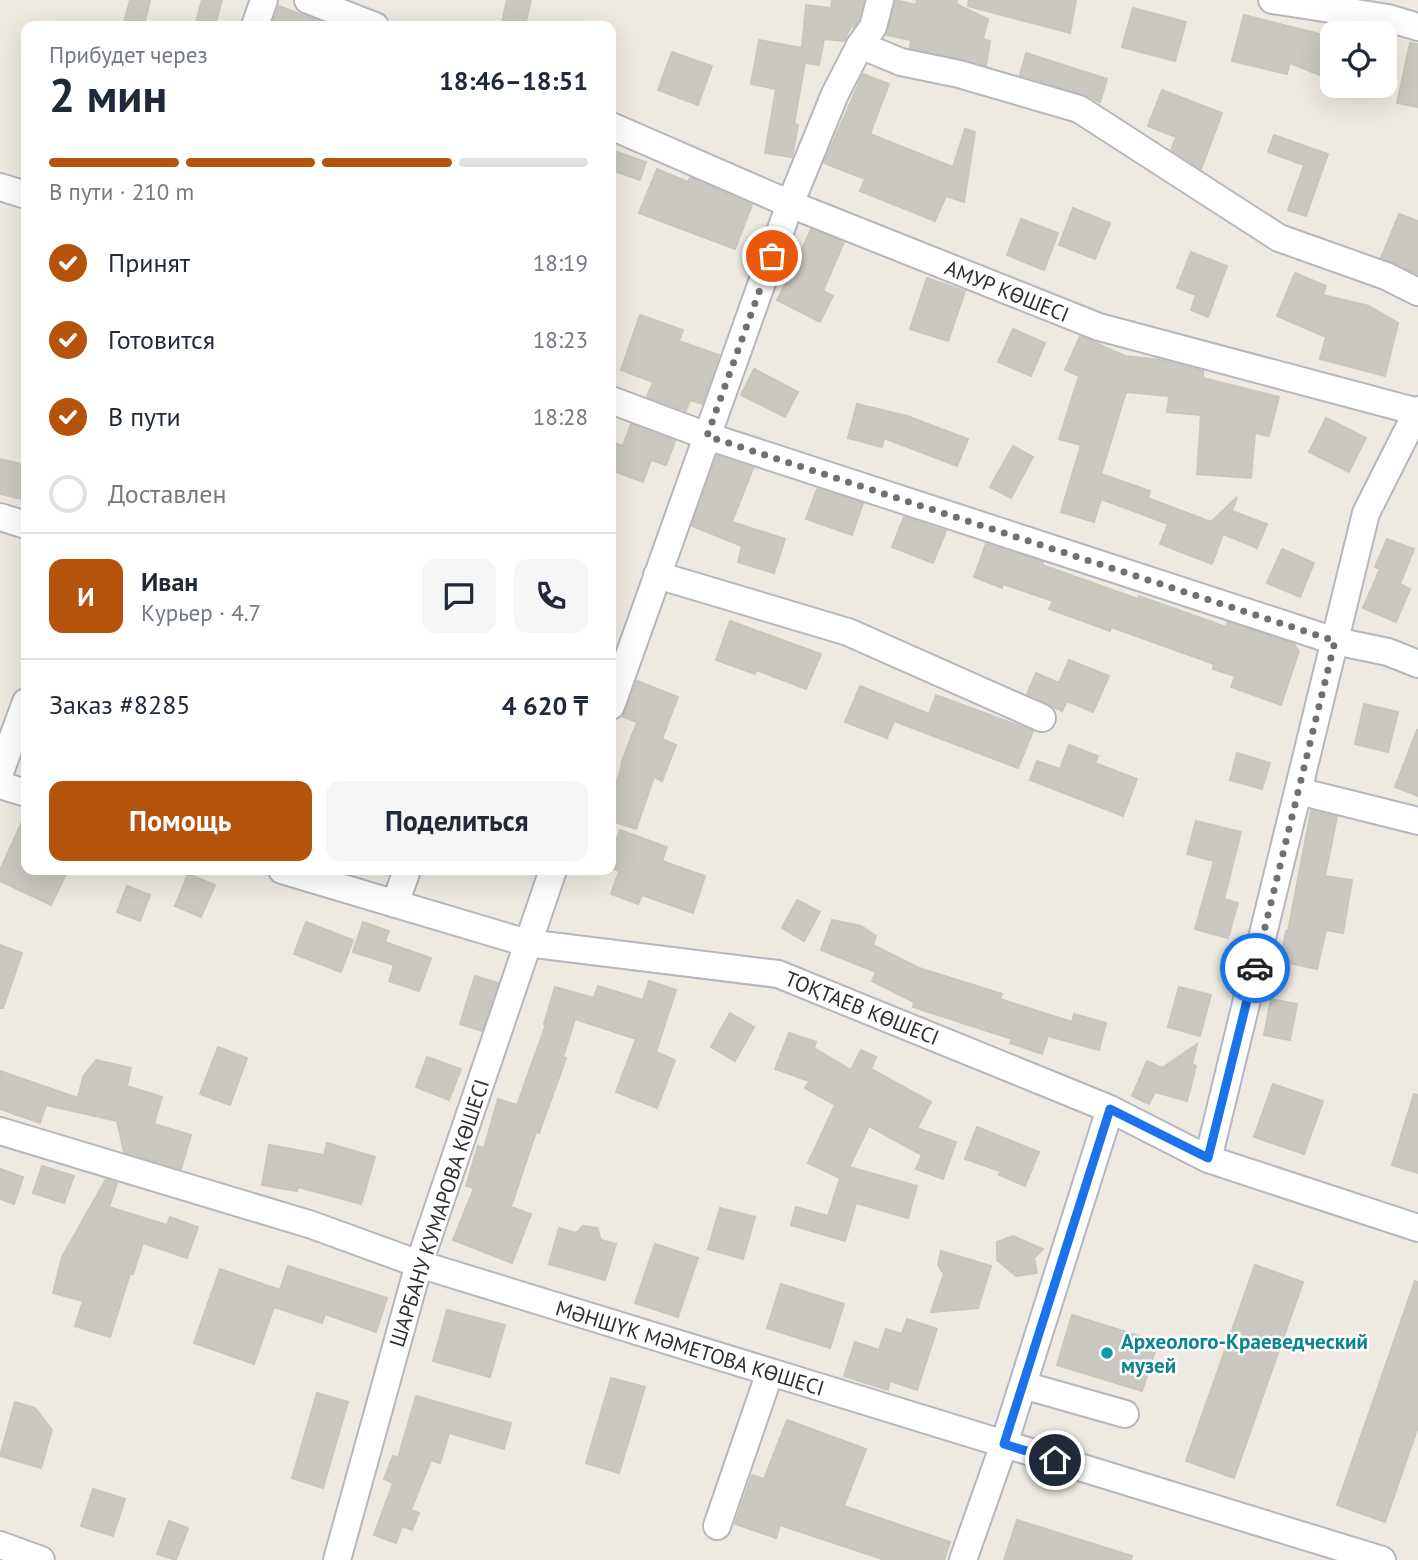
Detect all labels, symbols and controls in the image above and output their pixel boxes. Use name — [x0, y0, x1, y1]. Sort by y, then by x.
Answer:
map controls — [1320, 21, 1397, 98]
button: locate — [1320, 21, 1397, 98]
text: Прибудет через — [49, 40, 208, 69]
text: 18:46–18:51 — [439, 64, 588, 97]
text: 2 мин — [49, 65, 167, 125]
text: В пути · 210 m — [49, 177, 194, 206]
pin — [742, 226, 802, 286]
icon: bag — [753, 237, 791, 275]
icon: check — [49, 244, 87, 282]
text: Принят — [108, 246, 190, 279]
text: 18:19 — [533, 248, 588, 277]
street label: АМУР КӨШЕСІ — [941, 254, 1073, 328]
icon: check — [49, 321, 87, 359]
text: Готовится — [108, 323, 215, 356]
text: 18:23 — [533, 325, 588, 354]
icon: check — [49, 398, 87, 436]
text: В пути — [108, 400, 181, 433]
text: 18:28 — [533, 402, 588, 431]
text: Доставлен — [108, 477, 227, 510]
button: chat — [422, 559, 496, 633]
button: phone — [514, 559, 588, 633]
text: Иван — [141, 565, 198, 598]
text: И — [77, 580, 95, 613]
text: Курьер · 4.7 — [141, 598, 261, 627]
text: Заказ #8285 — [49, 688, 191, 721]
text: 4 620 ₸ — [502, 689, 588, 722]
button: Помощь — [49, 781, 312, 861]
button: Поделиться — [326, 781, 588, 861]
courier — [1220, 933, 1290, 1003]
icon: car — [1236, 949, 1274, 987]
street label: ТОҚТАЕВ КӨШЕСІ — [781, 965, 943, 1051]
street label: ШАРБАНУ КУМАРОВА КӨШЕСІ — [383, 1076, 495, 1350]
street label: МӘНШҮК МӘМЕТОВА КӨШЕСІ — [552, 1294, 828, 1402]
place label: Археолого-Краеведческий музей — [1121, 1328, 1368, 1379]
marker: Археолого-Краеведческий музей — [1099, 1345, 1115, 1361]
pin — [1025, 1430, 1085, 1490]
icon: home — [1036, 1441, 1074, 1479]

